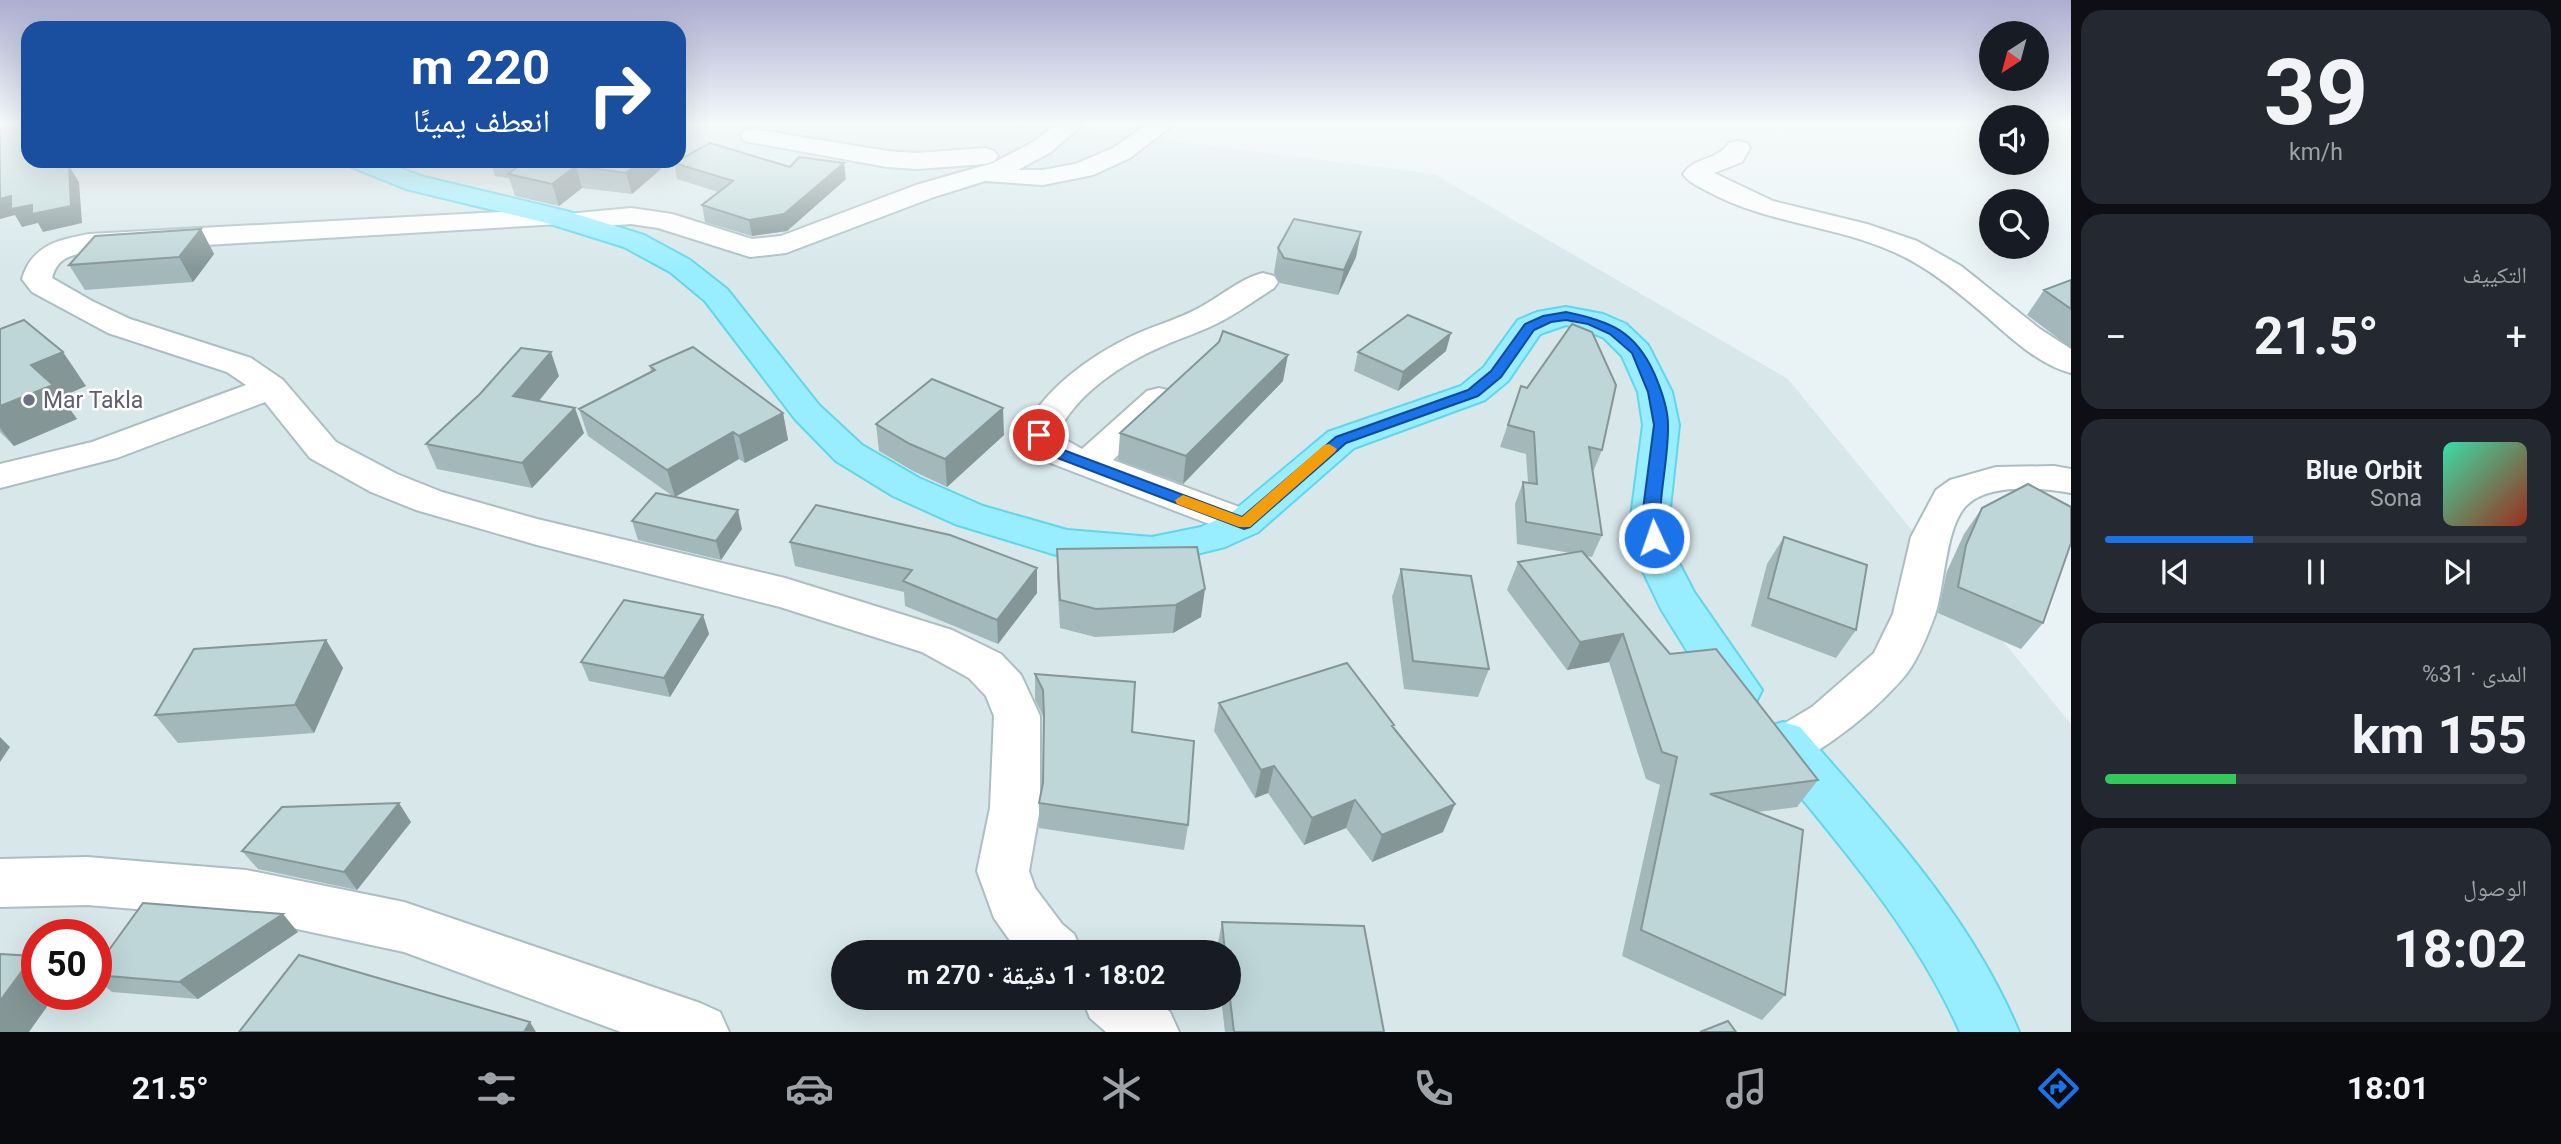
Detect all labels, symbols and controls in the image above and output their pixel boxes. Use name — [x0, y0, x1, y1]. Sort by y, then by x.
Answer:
north arrow — [1979, 21, 2049, 91]
map controls — [1979, 21, 2049, 259]
text: 220 m — [411, 39, 550, 96]
text: 39 — [2264, 40, 2368, 146]
icon: right — [574, 49, 665, 140]
text: انعطف يمينًا — [413, 102, 550, 140]
button: sound — [1979, 105, 2049, 175]
text: km/h — [2289, 139, 2343, 166]
button: search — [1979, 189, 2049, 259]
text: التكييف — [2462, 262, 2527, 289]
text: 21.5° — [2254, 306, 2379, 367]
text: − — [2105, 315, 2127, 359]
text: + — [2505, 315, 2527, 359]
place label: Mar Takla — [43, 387, 143, 414]
marker: Mar Takla — [21, 392, 37, 408]
pin — [1009, 405, 1069, 465]
icon: arrive — [1020, 416, 1058, 454]
text: Blue Orbit — [2306, 455, 2422, 485]
text: Sona — [2370, 485, 2422, 512]
position arrow — [1617, 501, 1691, 575]
icon: previous — [2156, 553, 2194, 591]
icon: pause — [2297, 553, 2335, 591]
icon: next — [2438, 553, 2476, 591]
text: المدى · 31% — [2422, 661, 2527, 688]
text: 155 km — [2352, 705, 2527, 766]
text: الوصول — [2463, 875, 2527, 902]
speed limit sign: 50 — [21, 919, 112, 1010]
text: 18:02 — [2393, 919, 2527, 980]
text: 18:02 · 1 دقيقة · 270 m — [907, 960, 1165, 990]
icon: filters — [472, 1064, 521, 1113]
icon: car — [785, 1064, 834, 1113]
icon: climate — [1097, 1064, 1146, 1113]
icon: phone — [1409, 1064, 1458, 1113]
icon: music — [1722, 1064, 1771, 1113]
icon: directions — [2034, 1064, 2083, 1113]
text: 21.5° — [132, 1069, 209, 1107]
text: 18:01 — [2347, 1069, 2429, 1107]

